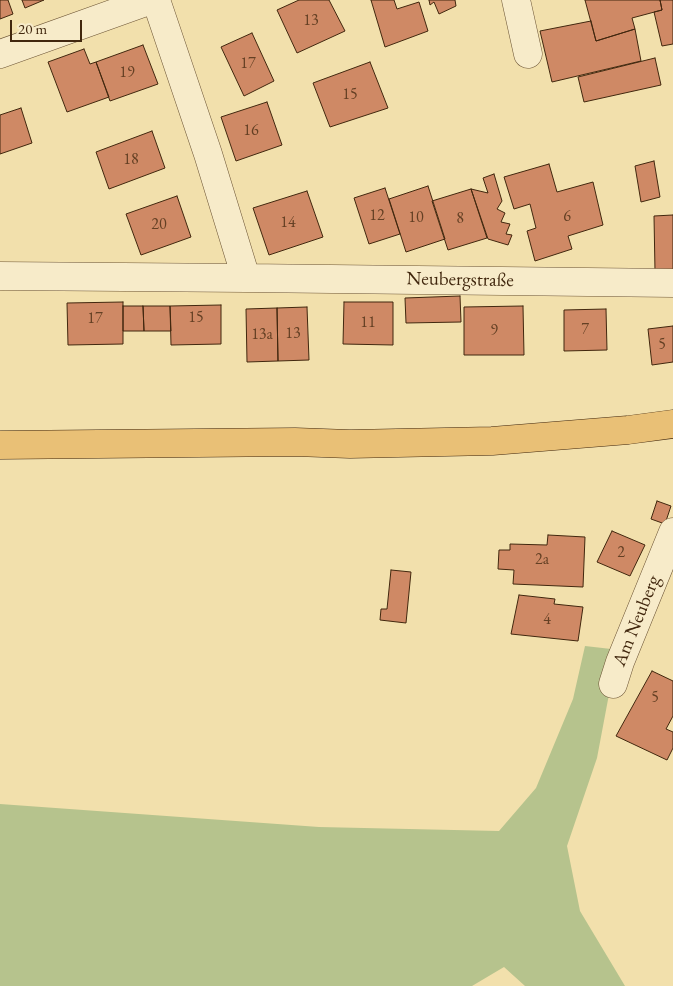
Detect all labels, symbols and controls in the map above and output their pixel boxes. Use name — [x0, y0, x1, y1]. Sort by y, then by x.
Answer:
scale bar — [12, 10, 85, 42]
house number: 13 — [303, 11, 319, 31]
text: 20 m — [18, 19, 47, 38]
house number: 17 — [240, 54, 256, 74]
house number: 19 — [119, 63, 135, 83]
house number: 15 — [342, 85, 358, 105]
house number: 16 — [243, 121, 259, 141]
house number: 18 — [123, 150, 139, 170]
house number: 12 — [369, 206, 385, 226]
house number: 6 — [563, 207, 571, 227]
house number: 10 — [408, 208, 424, 228]
house number: 8 — [456, 209, 464, 229]
house number: 14 — [280, 213, 296, 233]
house number: 20 — [151, 215, 167, 235]
street label: Neubergstraße — [406, 268, 514, 292]
house number: 15 — [188, 308, 204, 328]
house number: 17 — [87, 309, 103, 329]
house number: 11 — [360, 313, 376, 333]
house number: 7 — [581, 320, 589, 340]
house number: 9 — [490, 321, 498, 341]
house number: 13 — [285, 324, 301, 344]
house number: 13a — [251, 325, 273, 345]
house number: 5 — [658, 335, 666, 355]
house number: 2 — [617, 543, 625, 563]
house number: 2a — [535, 550, 549, 570]
street label: Am Neuberg — [608, 572, 666, 670]
house number: 4 — [543, 610, 551, 630]
house number: 5 — [651, 688, 659, 708]

